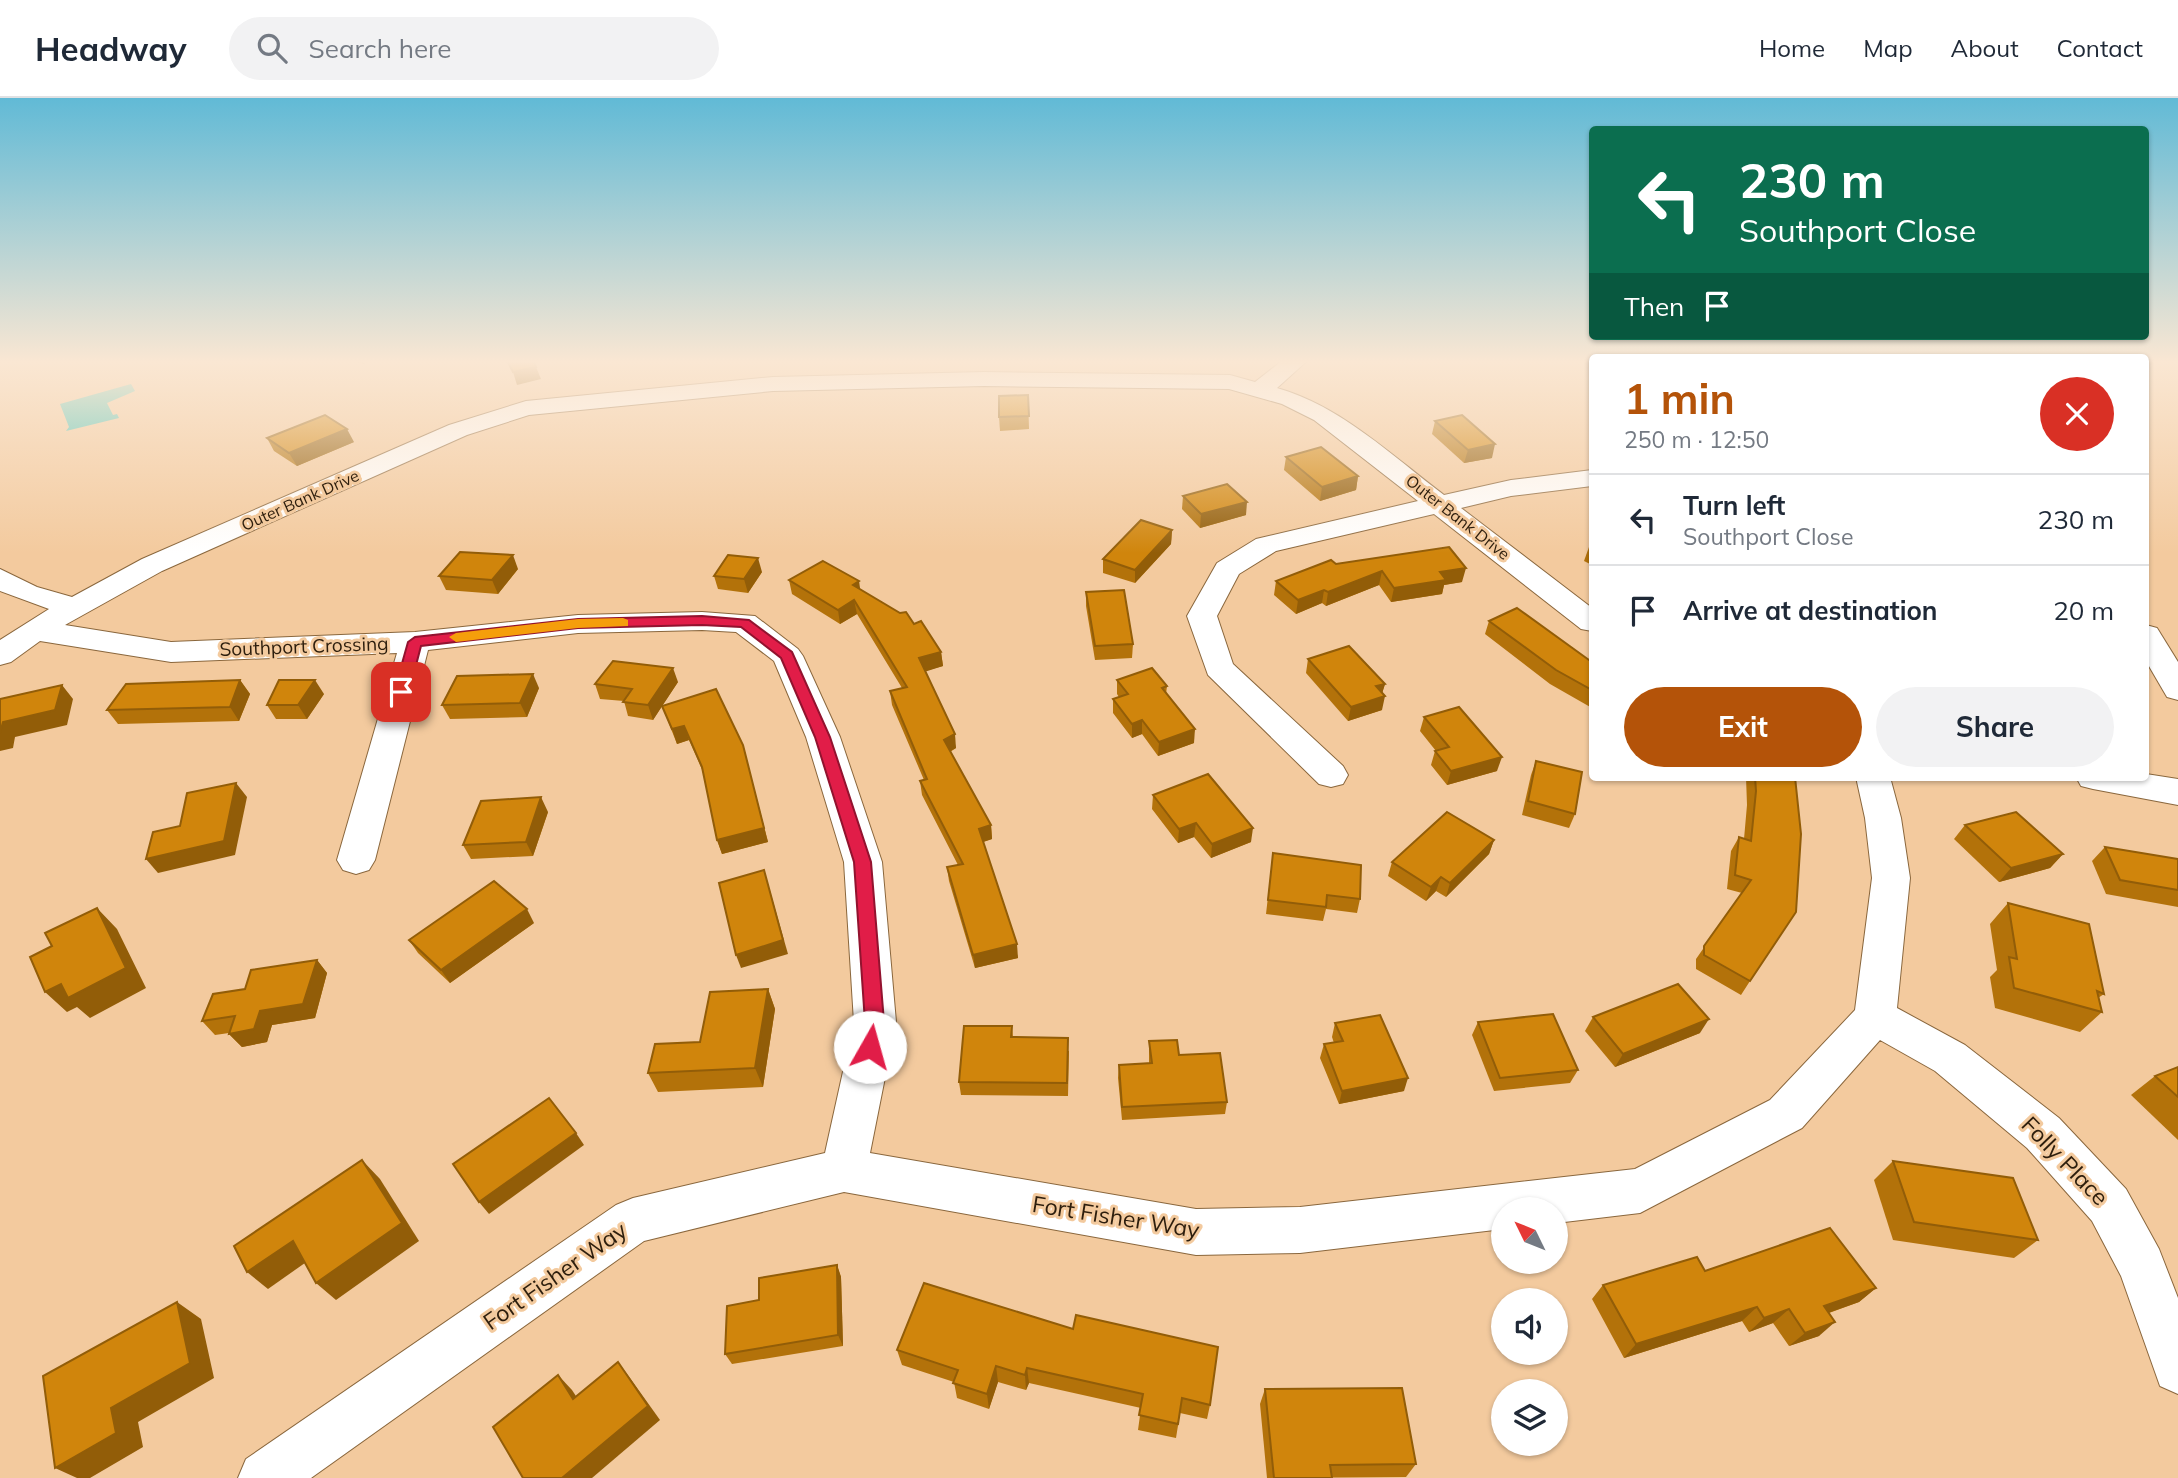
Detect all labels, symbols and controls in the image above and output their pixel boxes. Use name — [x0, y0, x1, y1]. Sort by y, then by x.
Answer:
search box — [229, 17, 719, 80]
text: Headway — [35, 28, 187, 69]
icon: search — [253, 29, 291, 67]
text: Search here — [309, 32, 451, 65]
text: Home — [1759, 33, 1825, 63]
text: Map — [1863, 33, 1913, 63]
text: About — [1951, 33, 2019, 63]
text: Contact — [2057, 33, 2143, 63]
text: 230 m — [1739, 149, 1885, 210]
icon: left — [1624, 154, 1715, 245]
text: Southport Close — [1739, 210, 1976, 250]
icon: arrive — [1698, 287, 1736, 325]
text: Then — [1624, 290, 1684, 323]
text: 1 min — [1624, 372, 1735, 425]
button: close — [2040, 377, 2114, 451]
text: 250 m · 12:50 — [1624, 425, 1769, 454]
street label: Outer Bank Drive — [238, 465, 362, 535]
street label: Outer Bank Drive — [1402, 470, 1514, 564]
text: Turn left — [1683, 489, 1785, 522]
icon: left — [1624, 501, 1662, 539]
text: 230 m — [2038, 503, 2114, 536]
text: Southport Close — [1683, 522, 1853, 551]
icon: arrive — [1624, 592, 1662, 630]
text: Arrive at destination — [1683, 594, 1938, 627]
text: 20 m — [2053, 594, 2114, 627]
street label: Southport Crossing — [219, 631, 389, 661]
pin — [371, 662, 431, 722]
icon: arrive — [382, 673, 420, 711]
button: Exit — [1624, 687, 1862, 767]
button: Share — [1876, 687, 2114, 767]
position arrow — [833, 1010, 907, 1084]
street label: Folly Place — [2016, 1110, 2115, 1211]
street label: Fort Fisher Way — [1030, 1189, 1202, 1244]
north arrow — [1491, 1197, 1568, 1274]
map controls — [1491, 1197, 1568, 1456]
street label: Fort Fisher Way — [477, 1215, 632, 1336]
button: sound — [1491, 1288, 1568, 1365]
button: layers — [1491, 1379, 1568, 1456]

